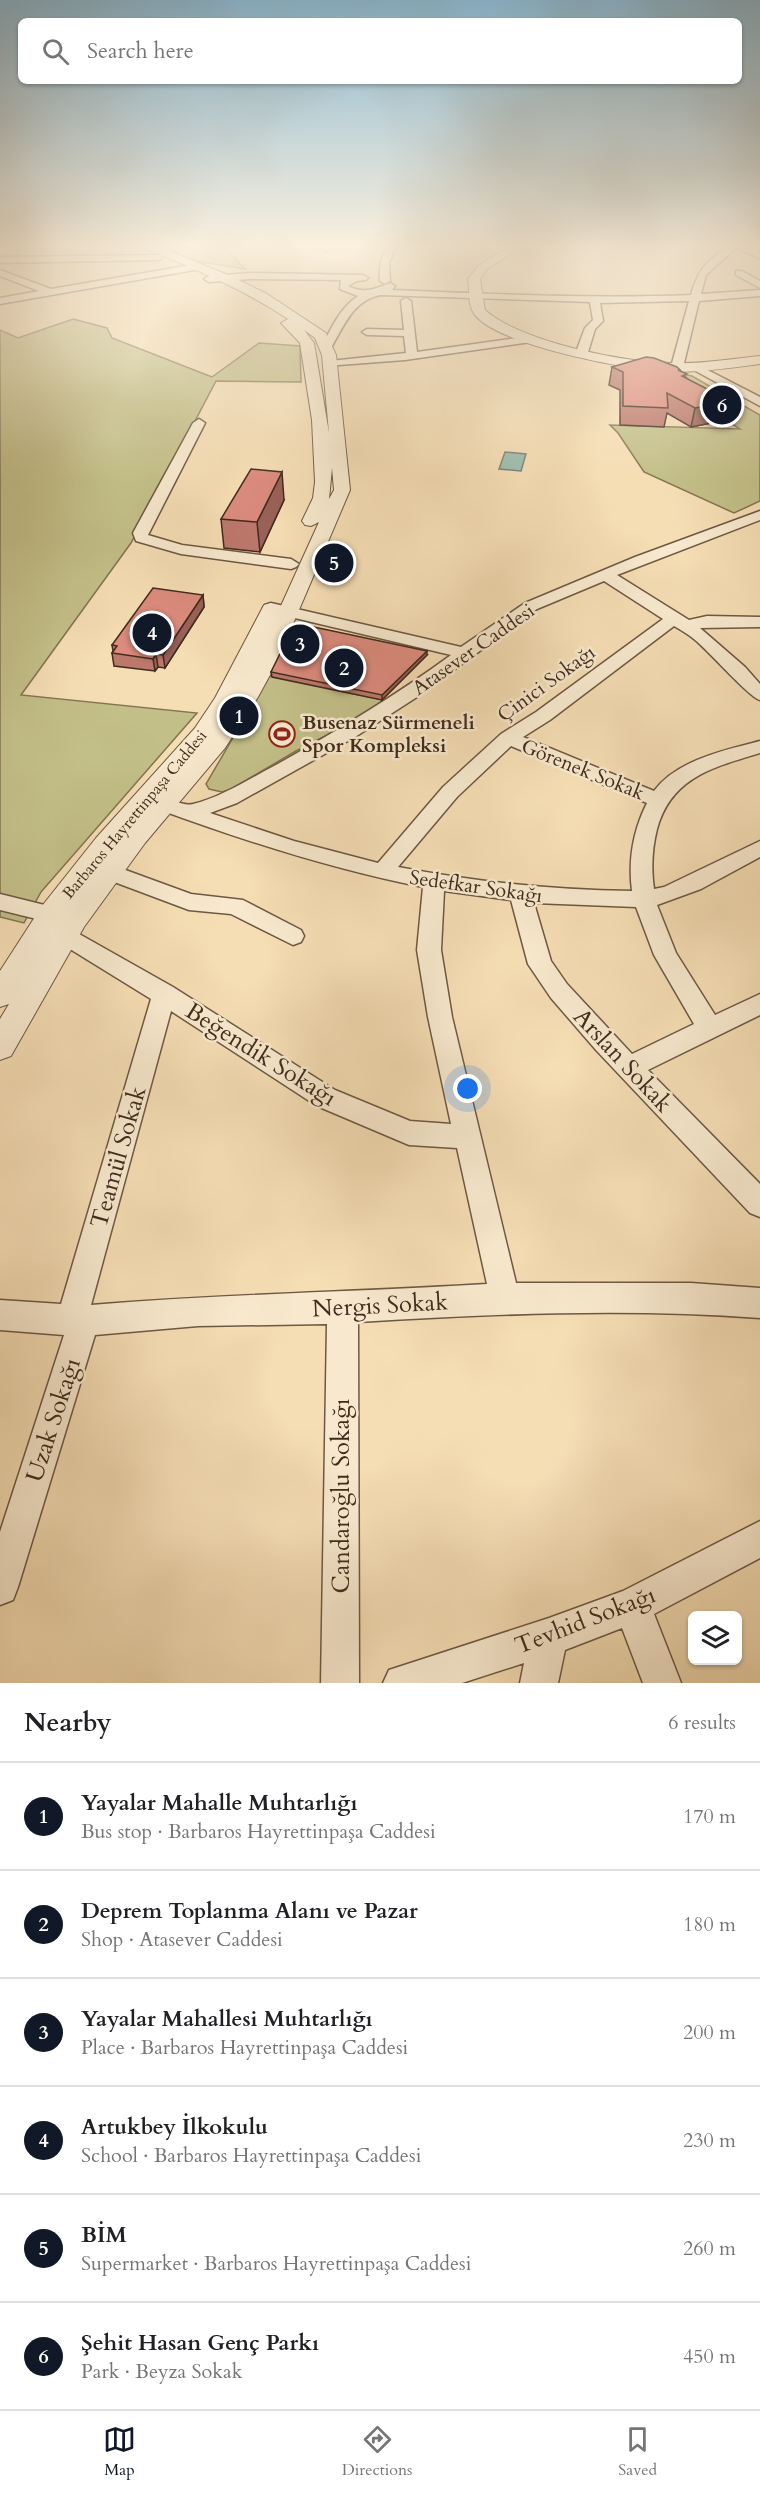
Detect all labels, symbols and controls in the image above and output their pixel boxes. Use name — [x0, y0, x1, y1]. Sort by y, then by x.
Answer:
search box — [18, 18, 742, 84]
icon: search — [39, 35, 72, 68]
text: Search here — [87, 36, 194, 66]
pin: 6 — [702, 382, 742, 428]
pin: 5 — [314, 540, 354, 586]
street label: Atasever Caddesi — [407, 597, 540, 702]
pin: 4 — [132, 610, 172, 656]
pin: 3 — [280, 622, 320, 666]
street label: Çinici Sokağı — [492, 638, 601, 728]
pin: 2 — [324, 646, 364, 690]
pin: 1 — [220, 694, 258, 738]
place label: Busenaz Sürmeneli Spor Kompleksi — [302, 709, 475, 759]
sports icon: Busenaz Sürmeneli Spor Kompleksi — [267, 719, 297, 749]
street label: Barbaros Hayrettinpaşa Caddesi — [58, 725, 212, 904]
street label: Görenek Sokak — [517, 733, 649, 807]
street label: Sedefkar Sokağı — [408, 864, 544, 909]
street label: Beğendik Sokağı — [179, 995, 343, 1114]
street label: Arslan Sokak — [566, 1001, 680, 1120]
your location — [453, 1074, 482, 1103]
street label: Teamül Sokak — [83, 1082, 154, 1232]
street label: Nergis Sokak — [311, 1285, 449, 1326]
street label: Uzak Sokağı — [18, 1354, 89, 1486]
street label: Candaroğlu Sokağı — [325, 1398, 358, 1593]
street label: Tevhid Sokağı — [510, 1578, 660, 1662]
map controls — [688, 1611, 742, 1665]
button: layers — [688, 1611, 742, 1665]
text: Nearby — [24, 1705, 112, 1740]
text: 6 results — [668, 1709, 736, 1736]
text: Yayalar Mahalle Muhtarlığı — [81, 1788, 357, 1818]
text: 1 — [38, 1803, 49, 1830]
text: 170 m — [683, 1803, 736, 1830]
text: Bus stop · Barbaros Hayrettinpaşa Caddesi — [81, 1818, 436, 1845]
text: Deprem Toplanma Alanı ve Pazar — [81, 1896, 418, 1926]
text: 2 — [38, 1911, 49, 1938]
text: 180 m — [683, 1911, 736, 1938]
text: Shop · Atasever Caddesi — [81, 1926, 283, 1953]
text: Yayalar Mahallesi Muhtarlığı — [81, 2004, 373, 2034]
text: 3 — [38, 2019, 49, 2046]
text: 200 m — [683, 2019, 736, 2046]
text: Place · Barbaros Hayrettinpaşa Caddesi — [81, 2034, 408, 2061]
text: Artukbey İlkokulu — [81, 2112, 268, 2142]
text: 4 — [38, 2127, 49, 2154]
text: 230 m — [683, 2127, 736, 2154]
text: School · Barbaros Hayrettinpaşa Caddesi — [81, 2142, 421, 2169]
text: BİM — [81, 2220, 127, 2250]
text: 5 — [38, 2235, 49, 2262]
text: 260 m — [683, 2235, 736, 2262]
text: Supermarket · Barbaros Hayrettinpaşa Caddesi — [81, 2250, 471, 2277]
text: Şehit Hasan Genç Parkı — [81, 2328, 319, 2358]
text: 6 — [38, 2343, 49, 2370]
text: 450 m — [683, 2343, 736, 2370]
text: Park · Beyza Sokak — [81, 2358, 242, 2385]
tab: Map — [103, 2423, 136, 2481]
tab: Directions — [342, 2423, 412, 2481]
tab: Saved — [618, 2423, 657, 2481]

